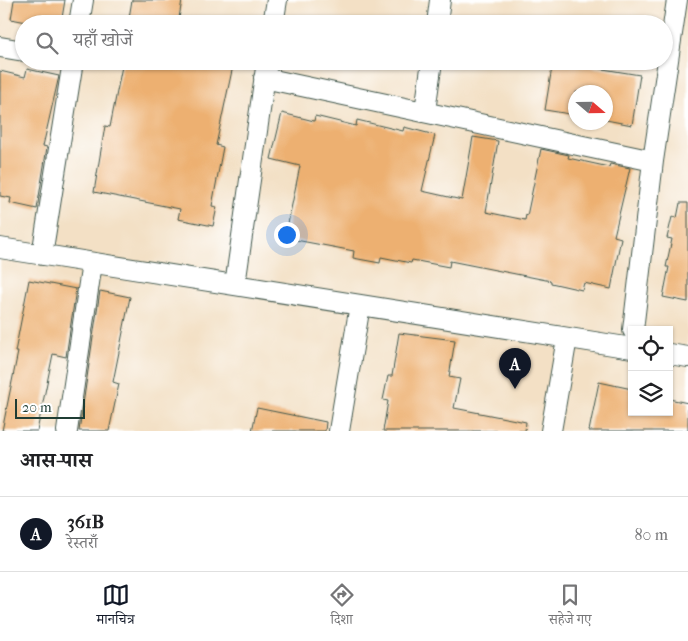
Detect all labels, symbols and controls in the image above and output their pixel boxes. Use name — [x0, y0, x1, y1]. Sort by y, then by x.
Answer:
search box — [15, 15, 673, 70]
icon: search — [33, 29, 61, 57]
text: यहाँ खोजें — [73, 29, 133, 51]
north arrow — [568, 85, 613, 130]
your location — [274, 222, 300, 248]
map controls — [628, 326, 673, 416]
button: locate — [628, 326, 673, 371]
pin: A — [499, 348, 531, 389]
button: layers — [628, 371, 673, 416]
scale bar — [15, 396, 85, 419]
text: 20 m — [22, 399, 52, 416]
text: आस-पास — [20, 448, 92, 472]
text: 361B — [67, 511, 104, 533]
text: A — [31, 525, 41, 544]
text: 80 m — [634, 525, 668, 544]
text: रेस्तराँ — [67, 533, 98, 552]
tab: मानचित्र — [97, 581, 135, 633]
tab: दिशा — [328, 581, 356, 633]
tab: सहेजे गए — [549, 581, 591, 633]

